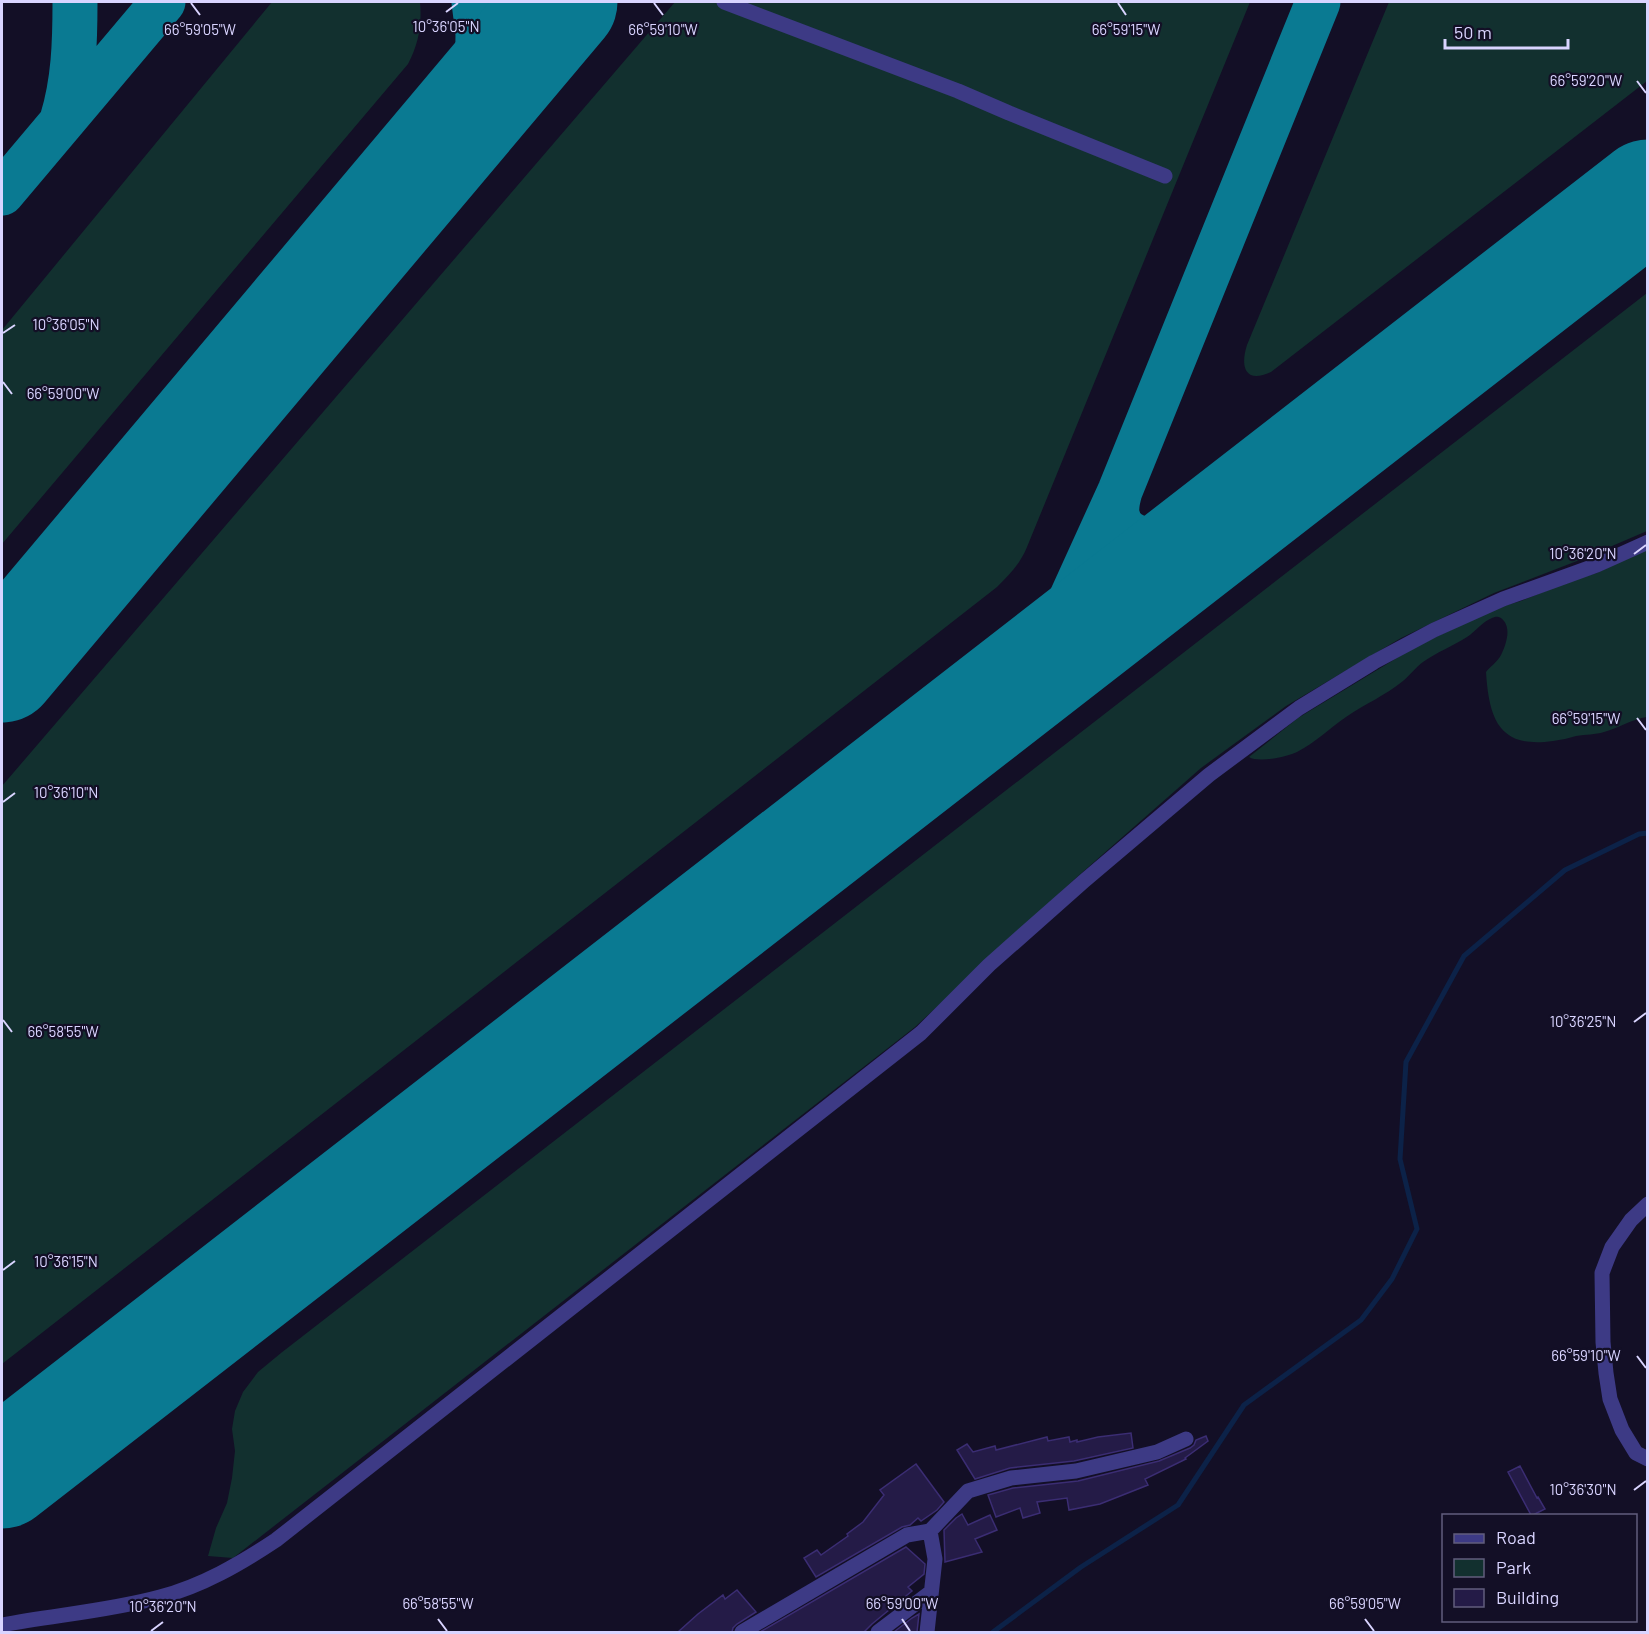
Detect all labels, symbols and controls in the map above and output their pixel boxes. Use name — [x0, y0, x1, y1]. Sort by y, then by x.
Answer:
scale bar — [1445, 12, 1568, 50]
text: 10°36'05"N — [412, 17, 480, 35]
text: 66°59'05"W — [164, 20, 236, 38]
text: 66°59'10"W — [628, 20, 698, 38]
text: 66°59'15"W — [1092, 20, 1160, 38]
text: 50 m — [1454, 21, 1492, 43]
text: 66°59'20"W — [1550, 71, 1622, 89]
text: 10°36'05"N — [32, 315, 100, 333]
text: 66°59'00"W — [27, 384, 99, 402]
text: 10°36'20"N — [1549, 544, 1617, 562]
text: 66°59'15"W — [1552, 709, 1620, 727]
text: 10°36'10"N — [34, 783, 98, 801]
text: 10°36'25"N — [1550, 1012, 1616, 1030]
text: 66°58'55"W — [27, 1022, 99, 1040]
text: 10°36'15"N — [34, 1252, 98, 1270]
text: 66°59'10"W — [1551, 1346, 1621, 1364]
text: 10°36'30"N — [1549, 1480, 1617, 1498]
legend — [1442, 1514, 1637, 1622]
text: Road — [1496, 1526, 1536, 1548]
text: Park — [1496, 1556, 1531, 1578]
text: Building — [1496, 1586, 1559, 1608]
text: 66°58'55"W — [402, 1594, 474, 1612]
text: 66°59'00"W — [866, 1594, 938, 1612]
text: 66°59'05"W — [1329, 1594, 1401, 1612]
text: 10°36'20"N — [129, 1597, 197, 1615]

